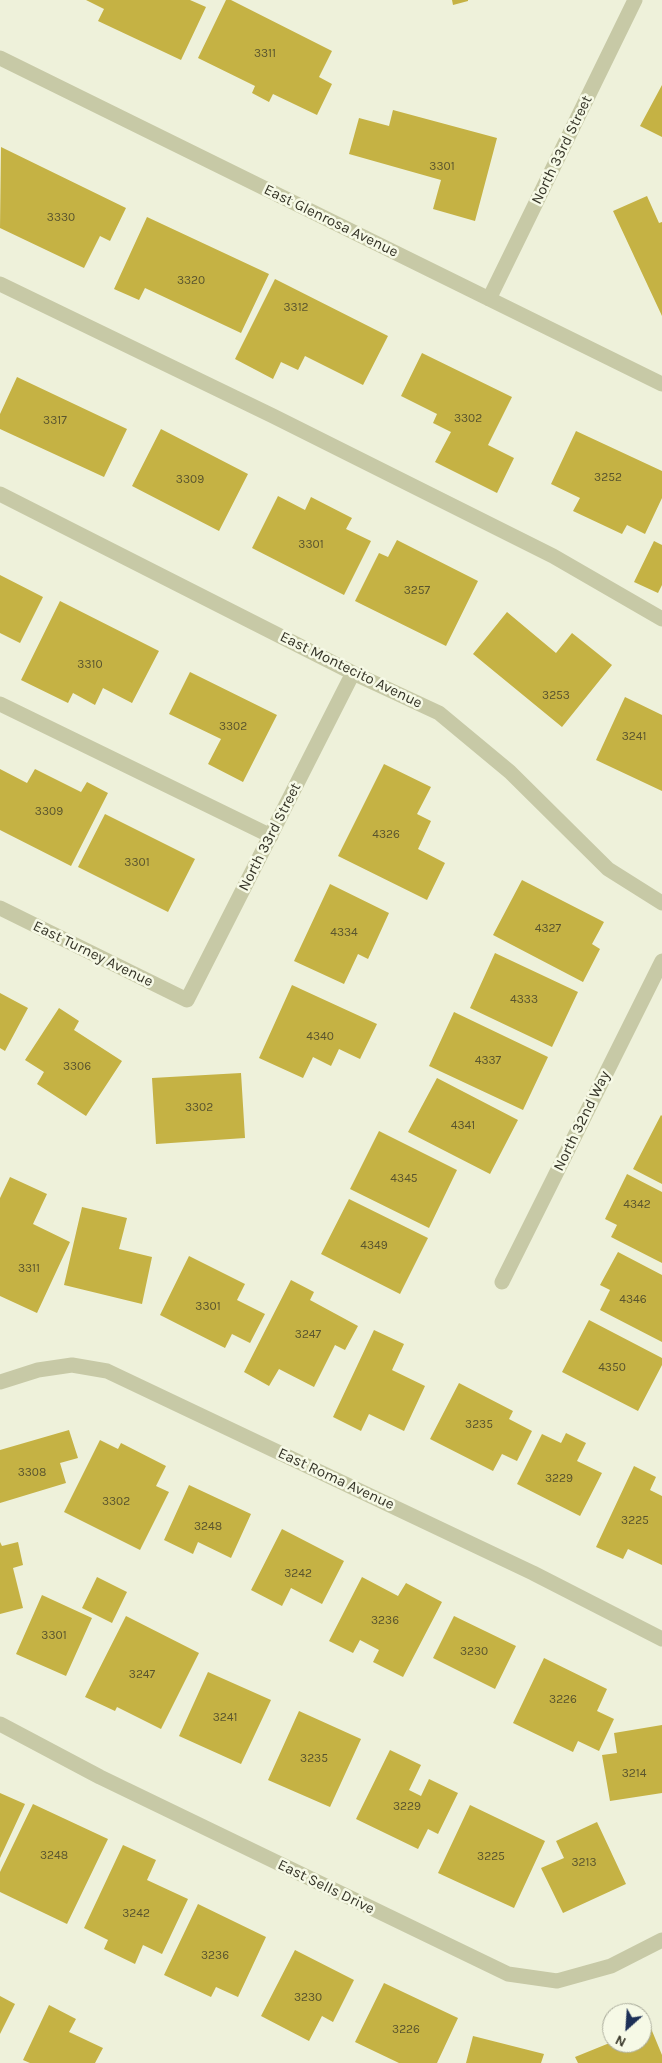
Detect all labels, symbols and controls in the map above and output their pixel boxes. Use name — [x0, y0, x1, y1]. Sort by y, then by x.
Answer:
house number: 3311 — [254, 47, 276, 61]
street label: North 33rd Street — [528, 93, 596, 207]
house number: 3301 — [429, 160, 455, 174]
street label: East Glenrosa Avenue — [261, 181, 401, 261]
house number: 3330 — [47, 211, 75, 225]
house number: 3320 — [177, 274, 205, 288]
house number: 3312 — [283, 301, 309, 315]
house number: 3302 — [454, 412, 482, 426]
house number: 3317 — [43, 414, 67, 428]
house number: 3252 — [594, 471, 622, 485]
house number: 3309 — [176, 473, 204, 487]
house number: 3301 — [298, 538, 324, 552]
house number: 3257 — [404, 584, 430, 598]
street label: East Montecito Avenue — [277, 628, 425, 712]
house number: 3310 — [77, 658, 103, 672]
house number: 3253 — [542, 689, 570, 703]
house number: 3302 — [219, 720, 247, 734]
house number: 3241 — [622, 730, 646, 744]
street label: North 33rd Street — [235, 780, 305, 894]
house number: 3309 — [35, 805, 63, 819]
house number: 4326 — [372, 828, 400, 842]
house number: 3301 — [124, 856, 150, 870]
street label: East Turney Avenue — [30, 917, 156, 991]
house number: 4327 — [535, 922, 561, 936]
house number: 4334 — [330, 926, 358, 940]
house number: 4333 — [510, 993, 538, 1007]
house number: 4340 — [306, 1030, 334, 1044]
house number: 4337 — [475, 1054, 501, 1068]
house number: 3306 — [63, 1060, 91, 1074]
street label: North 32nd Way — [550, 1068, 614, 1174]
house number: 3302 — [185, 1101, 213, 1115]
house number: 4341 — [451, 1119, 475, 1133]
house number: 4345 — [390, 1172, 418, 1186]
house number: 4342 — [623, 1198, 651, 1212]
house number: 4349 — [360, 1239, 388, 1253]
house number: 3311 — [18, 1262, 40, 1276]
house number: 4346 — [619, 1293, 647, 1307]
house number: 3301 — [195, 1300, 221, 1314]
house number: 3247 — [295, 1328, 321, 1342]
house number: 4350 — [598, 1361, 626, 1375]
house number: 3235 — [465, 1418, 493, 1432]
street label: East Roma Avenue — [275, 1444, 397, 1514]
house number: 3308 — [18, 1466, 46, 1480]
house number: 3229 — [545, 1472, 573, 1486]
house number: 3302 — [102, 1495, 130, 1509]
house number: 3225 — [621, 1514, 649, 1528]
house number: 3248 — [194, 1520, 222, 1534]
house number: 3242 — [284, 1567, 312, 1581]
house number: 3236 — [371, 1614, 399, 1628]
house number: 3301 — [41, 1629, 67, 1643]
house number: 3230 — [460, 1645, 488, 1659]
house number: 3247 — [129, 1668, 155, 1682]
house number: 3226 — [549, 1693, 577, 1707]
house number: 3241 — [213, 1711, 237, 1725]
house number: 3235 — [300, 1752, 328, 1766]
house number: 3214 — [622, 1767, 646, 1781]
house number: 3229 — [393, 1800, 421, 1814]
house number: 3248 — [40, 1849, 68, 1863]
house number: 3225 — [477, 1850, 505, 1864]
street label: East Sells Drive — [275, 1856, 377, 1918]
house number: 3213 — [571, 1856, 597, 1870]
house number: 3242 — [122, 1907, 150, 1921]
house number: 3236 — [201, 1949, 229, 1963]
house number: 3230 — [294, 1991, 322, 2005]
north arrow — [602, 2003, 652, 2053]
house number: 3226 — [392, 2023, 420, 2037]
text: N — [612, 2031, 629, 2051]

